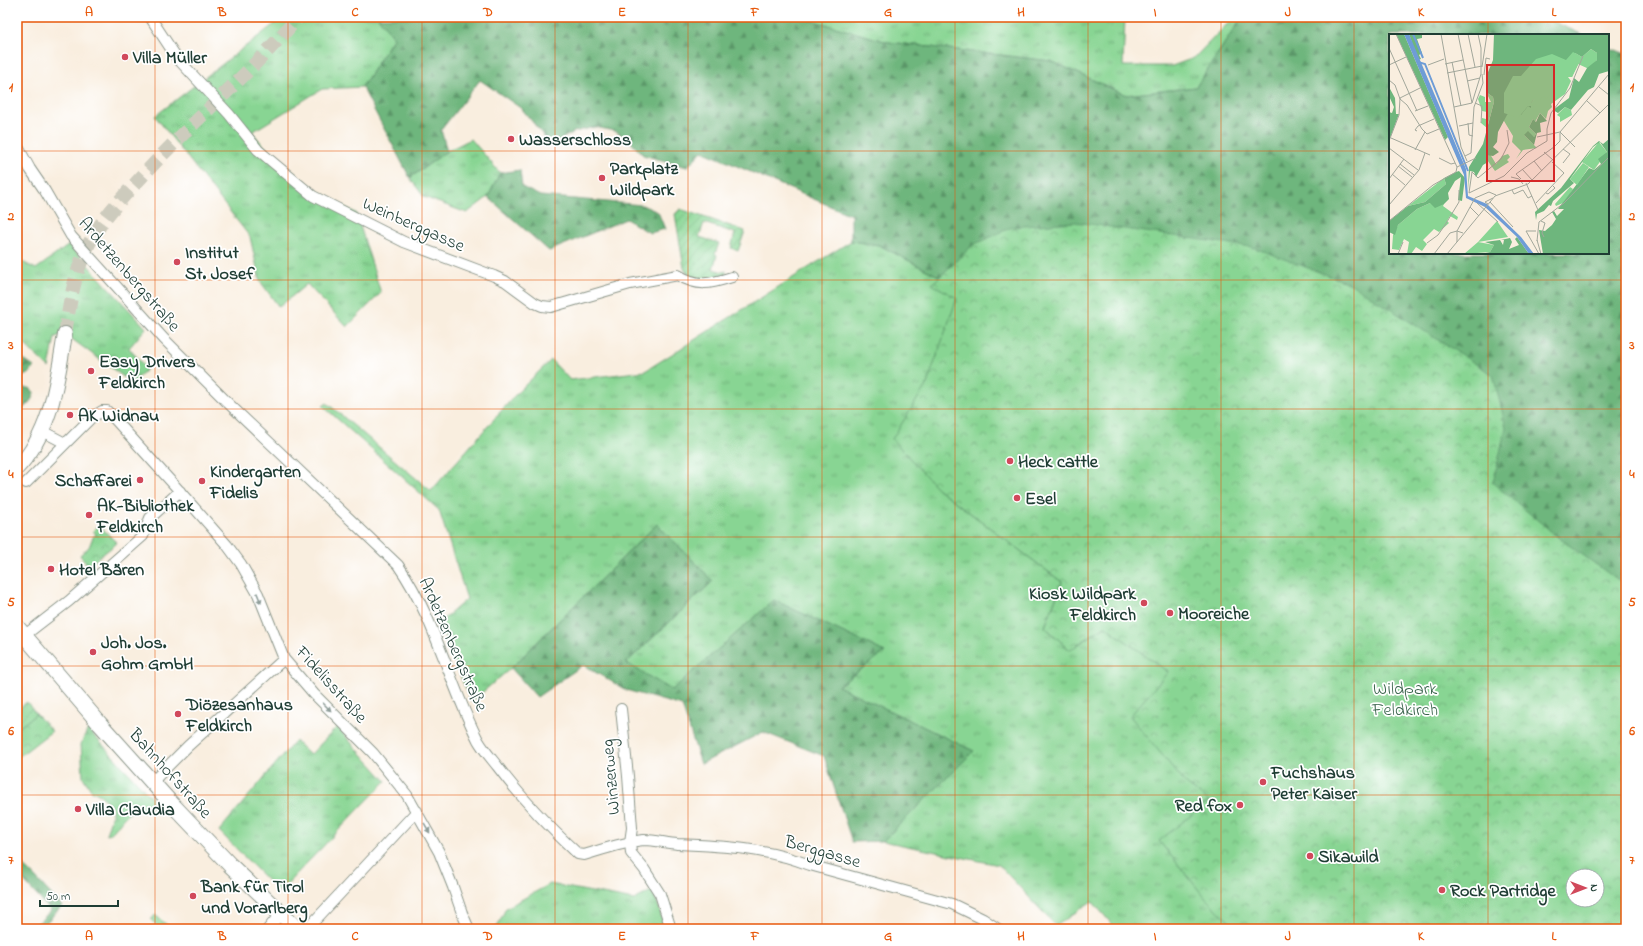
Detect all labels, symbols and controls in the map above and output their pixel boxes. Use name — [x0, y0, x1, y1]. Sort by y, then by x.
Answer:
text: A — [85, 3, 93, 22]
text: B — [217, 3, 227, 22]
text: C — [351, 3, 359, 22]
text: D — [482, 3, 493, 22]
text: E — [618, 3, 626, 22]
text: F — [750, 3, 760, 22]
text: G — [884, 3, 892, 22]
text: H — [1017, 3, 1025, 22]
text: I — [1153, 3, 1157, 22]
text: J — [1285, 3, 1291, 22]
text: K — [1418, 3, 1425, 22]
text: L — [1552, 3, 1558, 22]
inset map — [1389, 34, 1609, 254]
place label: Villa Müller — [132, 46, 207, 72]
marker: Villa Müller — [120, 52, 130, 62]
text: 1 — [9, 78, 14, 97]
text: 1 — [1630, 78, 1635, 97]
place label: Wasserschloss — [519, 128, 631, 154]
marker: Wasserschloss — [506, 134, 516, 144]
place label: Parkplatz Wildpark — [610, 157, 679, 204]
marker: Parkplatz Wildpark — [597, 173, 607, 183]
street label: Weinberggasse — [357, 192, 469, 261]
text: 2 — [7, 207, 15, 226]
text: 2 — [1628, 207, 1636, 226]
street label: Ardetzenbergstraße — [70, 212, 186, 340]
place label: Institut St. Josef — [185, 241, 255, 288]
marker: Institut St. Josef — [172, 257, 182, 267]
text: 3 — [7, 336, 14, 355]
text: 3 — [1628, 336, 1635, 355]
place label: Easy Drivers Feldkirch — [98, 350, 196, 397]
marker: Easy Drivers Feldkirch — [86, 366, 96, 376]
place label: AK Widnau — [78, 404, 159, 430]
marker: AK Widnau — [65, 410, 75, 420]
place label: Heck cattle — [1018, 450, 1099, 476]
marker: Heck cattle — [1005, 456, 1015, 466]
place label: Kindergarten Fidelis — [209, 460, 301, 507]
text: 4 — [7, 465, 14, 484]
text: 4 — [1628, 465, 1635, 484]
place label: Schaffarei — [55, 469, 132, 495]
marker: Schaffarei — [135, 475, 145, 485]
marker: Kindergarten Fidelis — [197, 476, 207, 486]
place label: Esel — [1025, 487, 1056, 513]
marker: Esel — [1012, 493, 1022, 503]
place label: AK-Bibliothek Feldkirch — [96, 494, 195, 541]
marker: AK-Bibliothek Feldkirch — [84, 510, 94, 520]
place label: Hotel Bären — [59, 558, 144, 584]
marker: Hotel Bären — [46, 564, 56, 574]
street label: Ardetzenbergstraße — [410, 573, 494, 717]
place label: Kiosk Wildpark Feldkirch — [1029, 582, 1137, 629]
text: 5 — [7, 593, 15, 612]
one-way arrow — [256, 593, 262, 604]
text: 5 — [1628, 593, 1636, 612]
marker: Kiosk Wildpark Feldkirch — [1139, 598, 1149, 608]
place label: Mooreiche — [1178, 602, 1250, 628]
marker: Mooreiche — [1165, 608, 1175, 618]
place label: Joh. Jos. Gohm GmbH — [101, 631, 193, 678]
street label: Fidelisstraße — [288, 640, 373, 731]
marker: Joh. Jos. Gohm GmbH — [88, 647, 98, 657]
park label: Wildpark Feldkirch — [1371, 677, 1438, 724]
place label: Diözesanhaus Feldkirch — [185, 693, 293, 740]
one-way arrow — [322, 702, 332, 712]
marker: Diözesanhaus Feldkirch — [173, 709, 183, 719]
text: 6 — [7, 722, 14, 741]
text: 6 — [1628, 722, 1635, 741]
street label: Bahnhofstraße — [121, 723, 218, 826]
street label: Winzerweg — [596, 738, 629, 816]
place label: Fuchshaus Peter Kaiser — [1270, 761, 1358, 808]
marker: Fuchshaus Peter Kaiser — [1258, 777, 1268, 787]
place label: Red fox — [1175, 794, 1232, 820]
place label: Villa Claudia — [85, 798, 175, 824]
marker: Red fox — [1235, 800, 1245, 810]
marker: Villa Claudia — [73, 804, 83, 814]
one-way arrow — [423, 822, 430, 834]
street label: Berggasse — [780, 829, 864, 877]
place label: Sikawild — [1318, 845, 1379, 871]
text: 7 — [8, 851, 14, 870]
marker: Sikawild — [1305, 851, 1315, 861]
text: 7 — [1629, 851, 1635, 870]
north arrow — [1565, 868, 1605, 908]
place label: Bank für Tirol und Vorarlberg — [200, 875, 308, 923]
place label: Rock Partridge — [1450, 879, 1556, 906]
scale bar — [40, 882, 118, 908]
text: N — [1586, 884, 1602, 892]
marker: Rock Partridge — [1437, 885, 1447, 895]
text: 50 m — [46, 888, 70, 906]
marker: Bank für Tirol und Vorarlberg — [188, 891, 198, 901]
text: A — [85, 927, 93, 946]
text: B — [217, 927, 227, 946]
text: C — [351, 927, 359, 946]
text: D — [482, 927, 493, 946]
text: E — [618, 927, 626, 946]
text: F — [750, 927, 760, 946]
text: G — [884, 927, 892, 946]
text: H — [1017, 927, 1025, 946]
text: I — [1153, 927, 1157, 946]
text: J — [1285, 927, 1291, 946]
text: K — [1418, 927, 1425, 946]
text: L — [1552, 927, 1558, 946]

